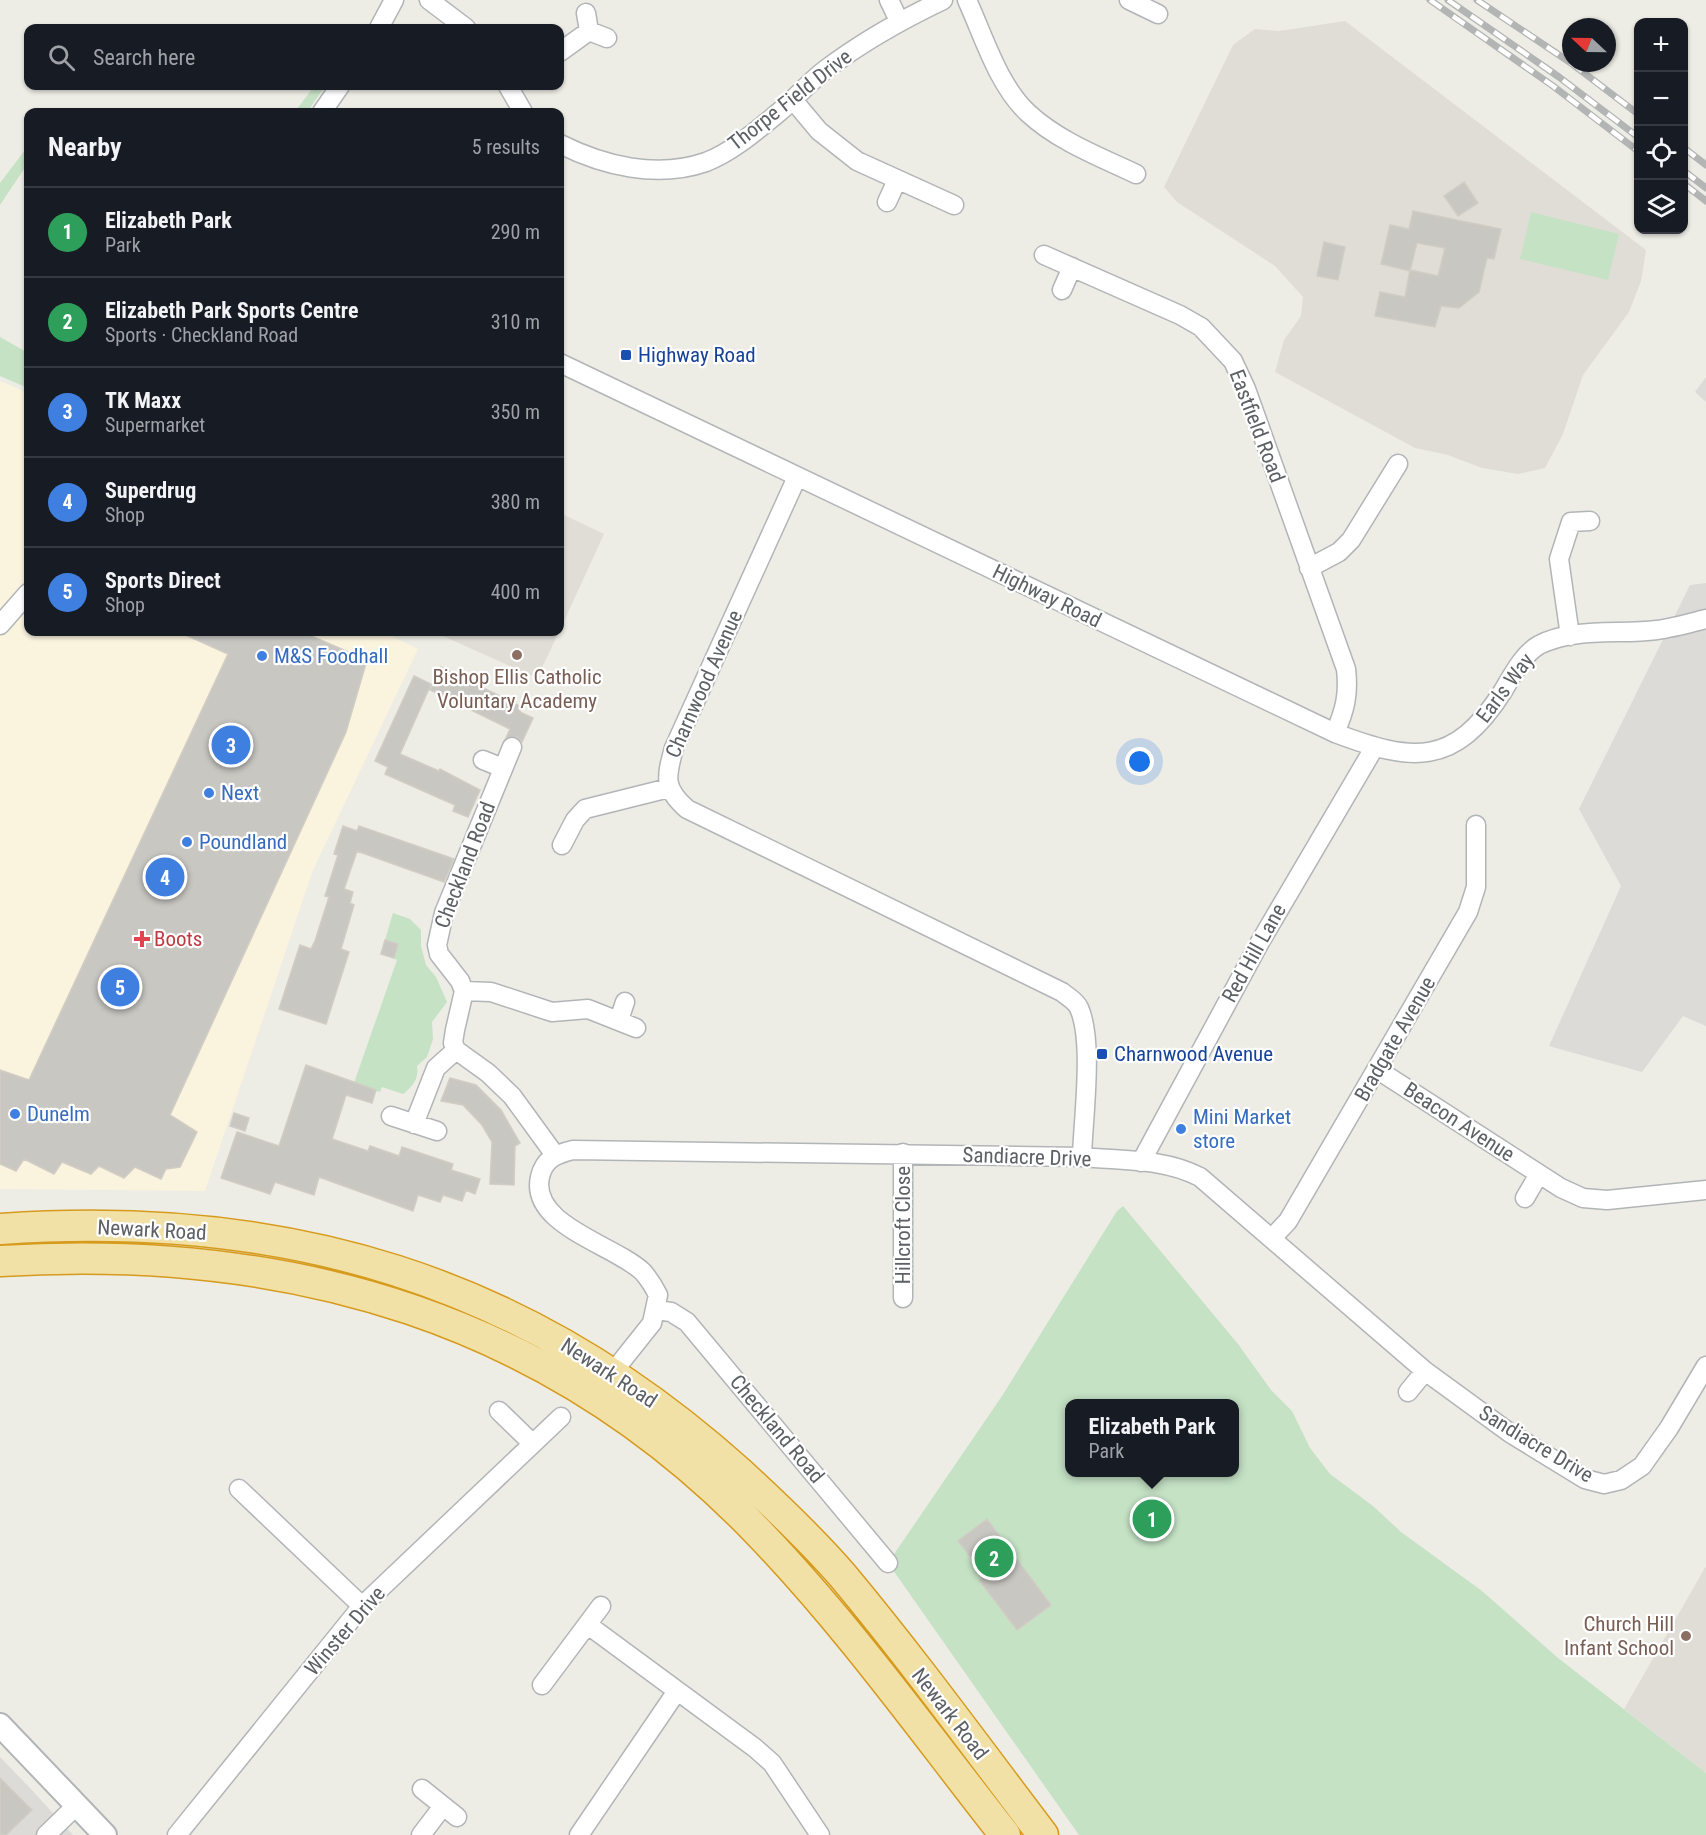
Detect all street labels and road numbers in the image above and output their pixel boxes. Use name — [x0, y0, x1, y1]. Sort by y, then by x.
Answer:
street label: Thorpe Field Drive — [724, 44, 857, 156]
street label: Eastfield Road — [1225, 366, 1289, 486]
street label: Highway Road — [989, 559, 1105, 633]
street label: Charnwood Avenue — [661, 606, 747, 762]
street label: Earls Way — [1471, 648, 1539, 727]
street label: Checkland Road — [430, 798, 500, 932]
street label: Red Hill Lane — [1217, 900, 1291, 1006]
street label: Bradgate Avenue — [1350, 972, 1440, 1105]
street label: Beacon Avenue — [1399, 1077, 1519, 1167]
street label: Sandiacre Drive — [962, 1143, 1092, 1171]
street label: Hillcroft Close — [891, 1166, 915, 1284]
street label: Newark Road — [97, 1215, 207, 1245]
street label: Newark Road — [557, 1333, 661, 1413]
street label: Checkland Road — [725, 1370, 829, 1488]
street label: Sandiacre Drive — [1475, 1401, 1598, 1488]
street label: Winster Drive — [300, 1582, 390, 1680]
street label: Newark Road — [907, 1663, 993, 1765]

